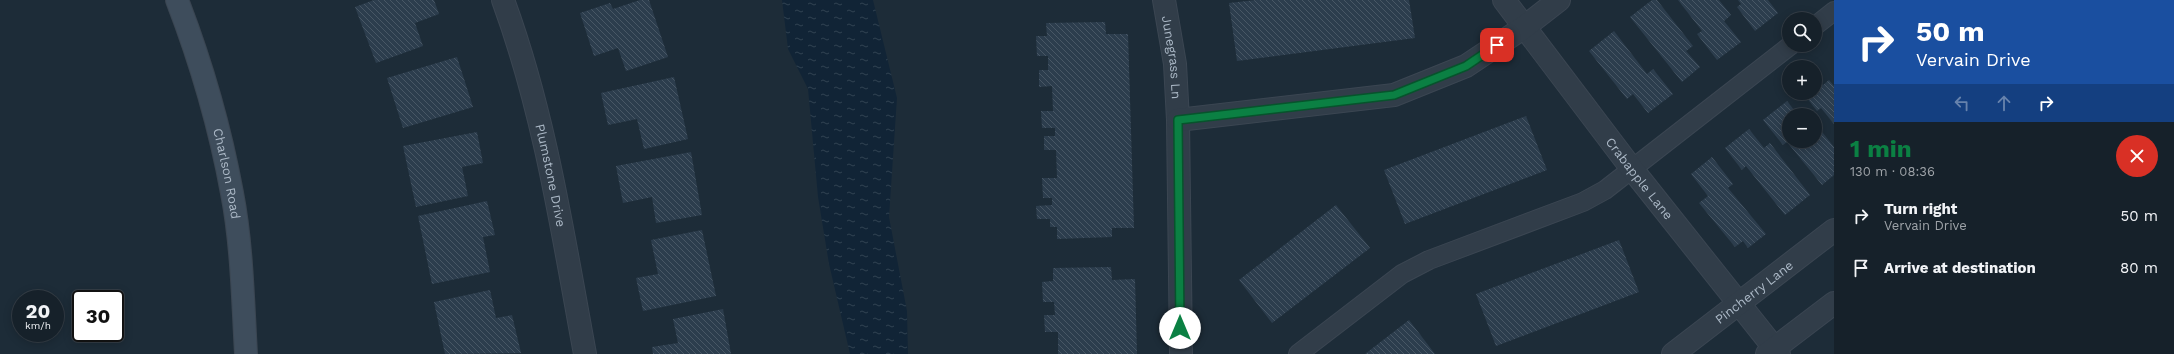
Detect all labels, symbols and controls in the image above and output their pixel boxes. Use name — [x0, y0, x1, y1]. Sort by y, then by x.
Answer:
map controls — [1782, 12, 1822, 148]
button: search — [1782, 12, 1822, 52]
street label: Junegrass Ln — [1159, 14, 1184, 100]
text: 50 m — [1916, 15, 1985, 48]
icon: right — [1850, 16, 1902, 68]
pin — [1480, 28, 1514, 62]
icon: arrive — [1486, 34, 1508, 56]
text: Vervain Drive — [1916, 49, 2031, 70]
button: + — [1782, 60, 1822, 100]
icon: left — [1951, 92, 1973, 114]
icon: ahead — [1993, 92, 2015, 114]
icon: right — [2035, 92, 2057, 114]
button: − — [1782, 108, 1822, 148]
street label: Plumstone Drive — [532, 122, 569, 228]
street label: Charlson Road — [210, 127, 243, 220]
street label: Crabapple Lane — [1603, 135, 1676, 222]
text: 1 min — [1850, 135, 1912, 163]
button: close — [2116, 135, 2158, 177]
text: 130 m · 08:36 — [1850, 164, 1935, 179]
text: Turn right — [1884, 200, 1957, 218]
icon: right — [1850, 205, 1872, 227]
text: 50 m — [2121, 207, 2158, 225]
text: Vervain Drive — [1884, 218, 1967, 233]
street label: Pincherry Lane — [1712, 257, 1796, 327]
icon: arrive — [1850, 257, 1872, 279]
text: Arrive at destination — [1884, 259, 2036, 277]
text: 80 m — [2120, 259, 2158, 277]
speed limit sign: 30 — [72, 290, 124, 342]
text: 20 — [26, 299, 50, 323]
position arrow — [1159, 307, 1201, 349]
text: km/h — [25, 320, 51, 331]

